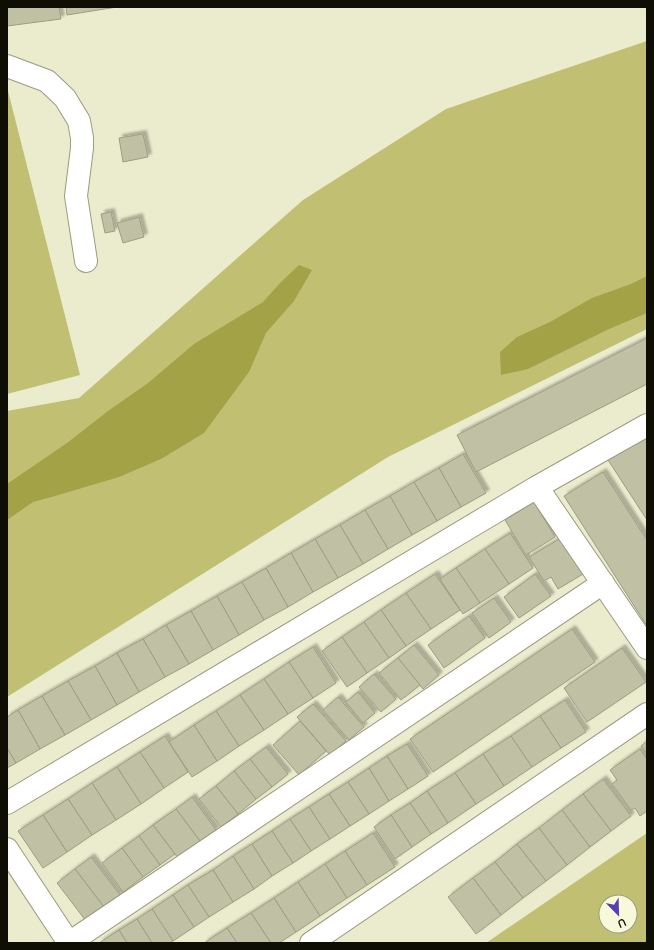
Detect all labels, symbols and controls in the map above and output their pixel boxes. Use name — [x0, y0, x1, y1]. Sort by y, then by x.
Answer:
north arrow — [598, 894, 638, 934]
text: U — [615, 915, 629, 932]

